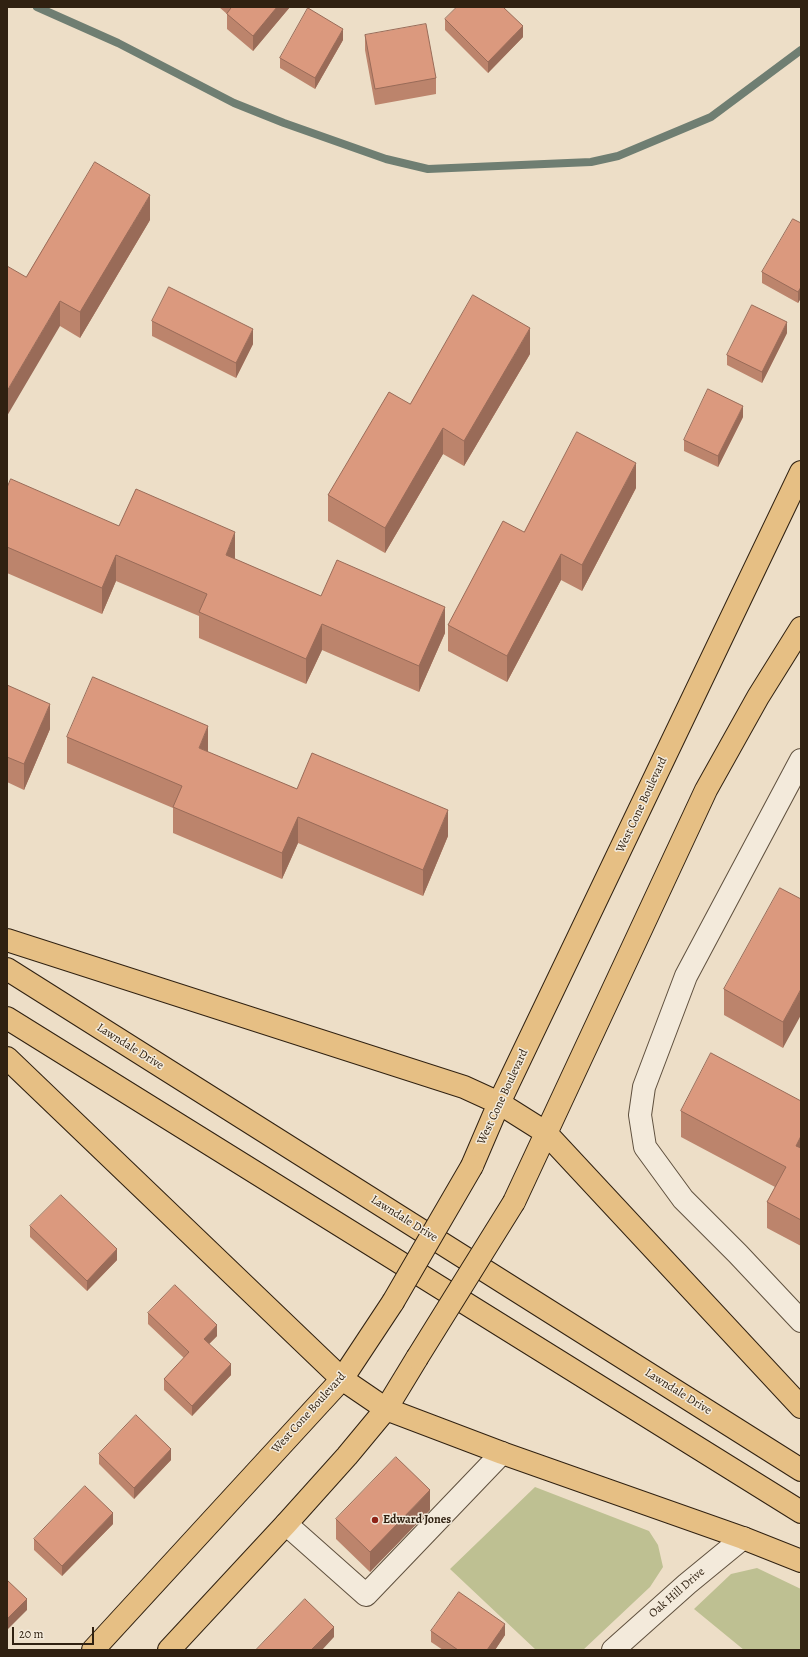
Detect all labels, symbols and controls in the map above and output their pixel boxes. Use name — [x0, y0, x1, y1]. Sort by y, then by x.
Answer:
street label: West Cone Boulevard — [614, 755, 670, 855]
street label: Lawndale Drive — [94, 1021, 166, 1073]
street label: West Cone Boulevard — [475, 1047, 531, 1147]
street label: Lawndale Drive — [368, 1193, 440, 1245]
street label: Lawndale Drive — [642, 1366, 714, 1418]
street label: West Cone Boulevard — [269, 1370, 349, 1456]
place label: Edward Jones — [383, 1513, 451, 1527]
marker: Edward Jones — [370, 1515, 380, 1525]
street label: Oak Hill Drive — [646, 1565, 708, 1621]
scale bar — [14, 1619, 96, 1645]
text: 20 m — [19, 1626, 43, 1642]

